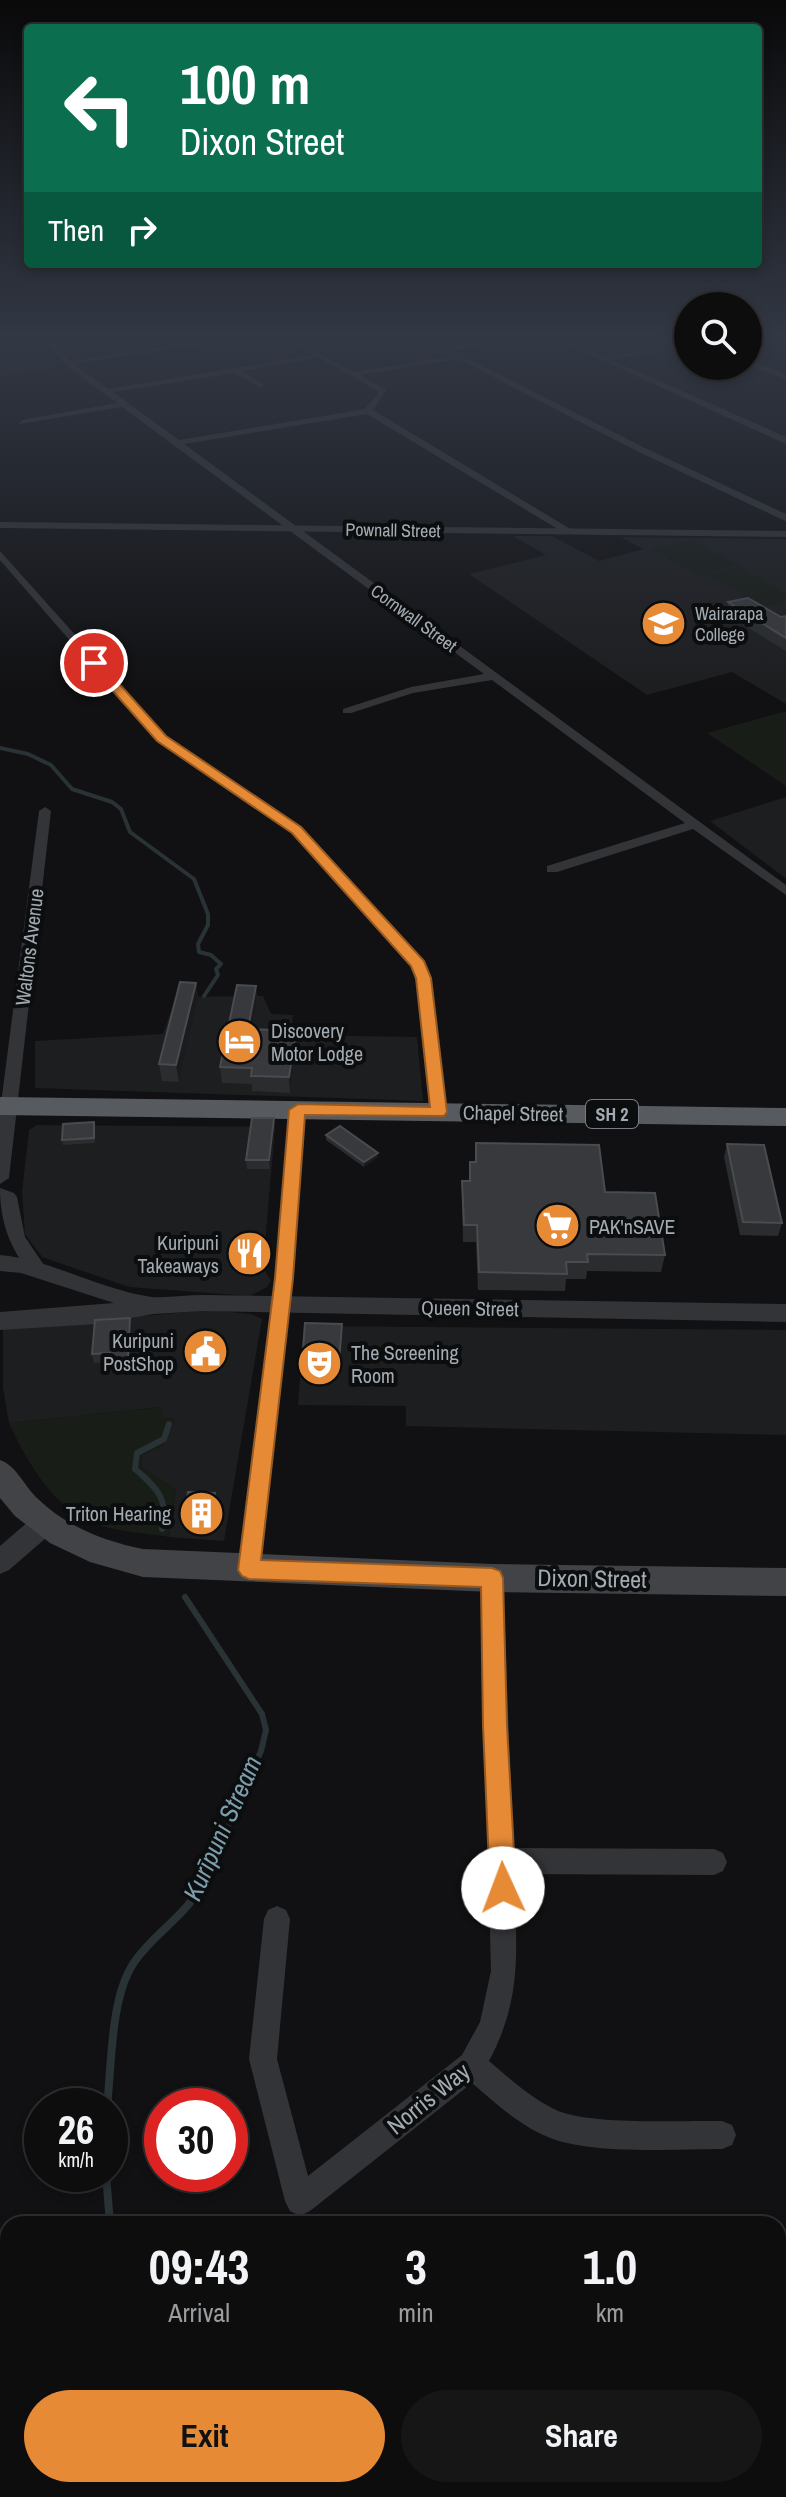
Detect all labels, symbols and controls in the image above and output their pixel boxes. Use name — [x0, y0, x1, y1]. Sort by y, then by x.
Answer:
text: 100 m — [180, 46, 310, 121]
icon: left — [48, 56, 152, 160]
text: Dixon Street — [180, 118, 344, 166]
icon: right — [120, 208, 164, 252]
text: Then — [48, 210, 104, 250]
map controls — [674, 292, 762, 380]
button: search — [674, 292, 762, 380]
street label: Pownall Street — [345, 517, 441, 543]
street label: Cornwall Street — [366, 578, 462, 658]
school or university icon: Wairarapa College — [640, 599, 688, 647]
place label: Wairarapa College — [695, 601, 763, 647]
pin — [60, 629, 128, 697]
icon: arrive — [72, 641, 116, 685]
street label: Waltons Avenue — [8, 887, 50, 1007]
hotel icon: Discovery Motor Lodge — [216, 1017, 264, 1065]
place label: Discovery Motor Lodge — [271, 1017, 363, 1067]
street label: Chapel Street — [463, 1099, 564, 1127]
road number: SH 2 — [586, 1100, 638, 1128]
supermarket icon: PAK'nSAVE — [534, 1202, 582, 1250]
place label: PAK'nSAVE — [589, 1213, 675, 1240]
place label: Kuripuni Takeaways — [138, 1229, 219, 1279]
restaurant icon: Kuripuni Takeaways — [226, 1229, 274, 1277]
street label: Queen Street — [421, 1294, 519, 1322]
place label: Kuripuni PostShop — [103, 1327, 174, 1377]
public building icon: Kuripuni PostShop — [181, 1327, 229, 1375]
place label: The Screening Room — [351, 1339, 459, 1389]
theatre icon: The Screening Room — [296, 1340, 344, 1388]
building icon: Triton Hearing — [178, 1489, 226, 1537]
place label: Triton Hearing — [66, 1500, 171, 1527]
street label: Dixon Street — [537, 1561, 647, 1595]
water label: Kurīpuni Stream — [174, 1750, 270, 1906]
position arrow — [461, 1846, 545, 1930]
street label: Norris Way — [380, 2055, 476, 2141]
speed limit sign: 30 — [144, 2088, 248, 2192]
text: 26 — [58, 2103, 94, 2156]
text: km/h — [58, 2146, 94, 2173]
text: 09:43 — [149, 2234, 249, 2299]
text: 3 — [405, 2234, 427, 2299]
text: 1.0 — [583, 2234, 637, 2299]
text: Arrival — [168, 2295, 230, 2330]
text: min — [398, 2295, 434, 2330]
text: km — [596, 2295, 624, 2330]
button: Exit — [24, 2390, 385, 2482]
button: Share — [401, 2390, 762, 2482]

